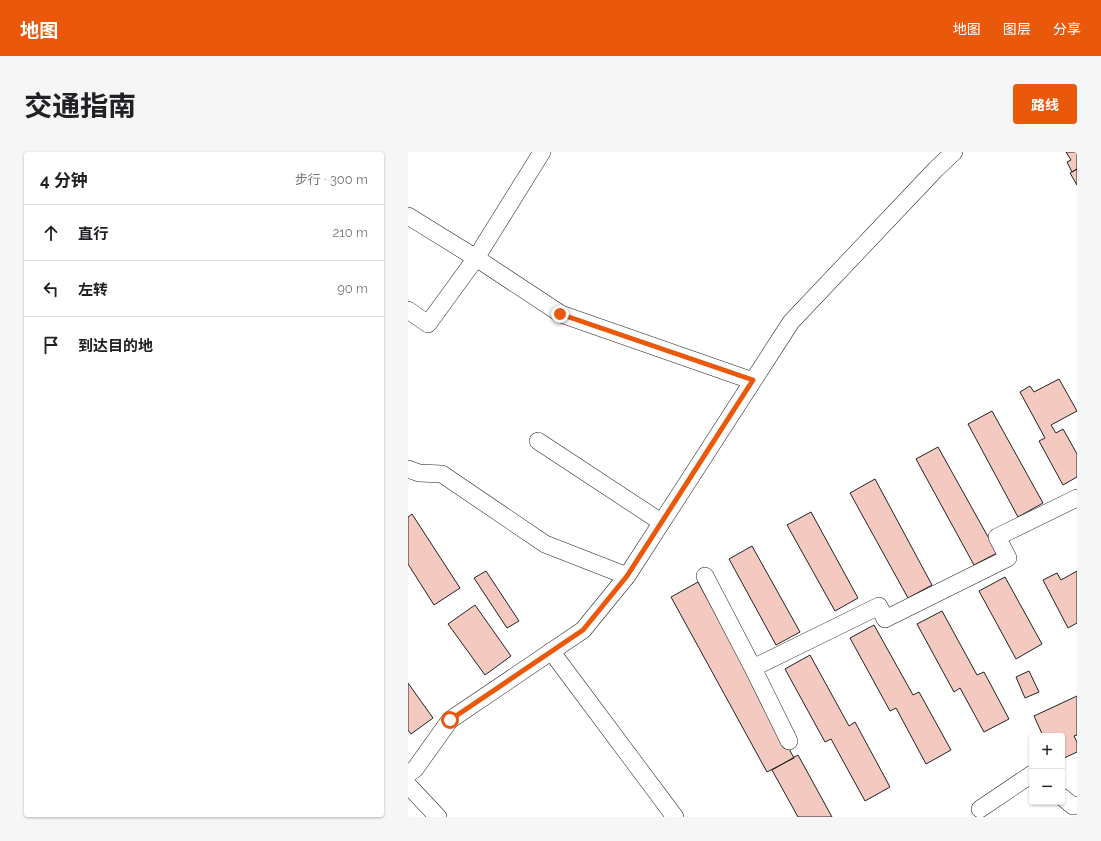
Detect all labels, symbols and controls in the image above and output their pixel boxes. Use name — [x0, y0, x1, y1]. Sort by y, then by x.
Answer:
text: 地图 — [20, 19, 58, 41]
text: 地图 — [953, 21, 981, 37]
text: 图层 — [1003, 21, 1031, 37]
text: 分享 — [1053, 21, 1081, 37]
button: 路线 — [1013, 84, 1077, 124]
text: 交通指南 — [24, 90, 136, 123]
text: 4 分钟 — [40, 170, 88, 190]
text: 步行 · 300 m — [295, 172, 368, 187]
icon: ahead — [40, 222, 62, 244]
text: 直行 — [78, 225, 108, 243]
text: 210 m — [332, 225, 368, 240]
icon: left — [40, 278, 62, 300]
text: 左转 — [78, 281, 108, 299]
text: 90 m — [337, 281, 368, 296]
route end — [551, 305, 569, 323]
icon: arrive — [40, 334, 62, 356]
text: 到达目的地 — [78, 337, 153, 355]
route start — [441, 711, 459, 729]
map controls — [1029, 733, 1065, 805]
button: + — [1029, 733, 1065, 769]
button: − — [1029, 769, 1065, 805]

